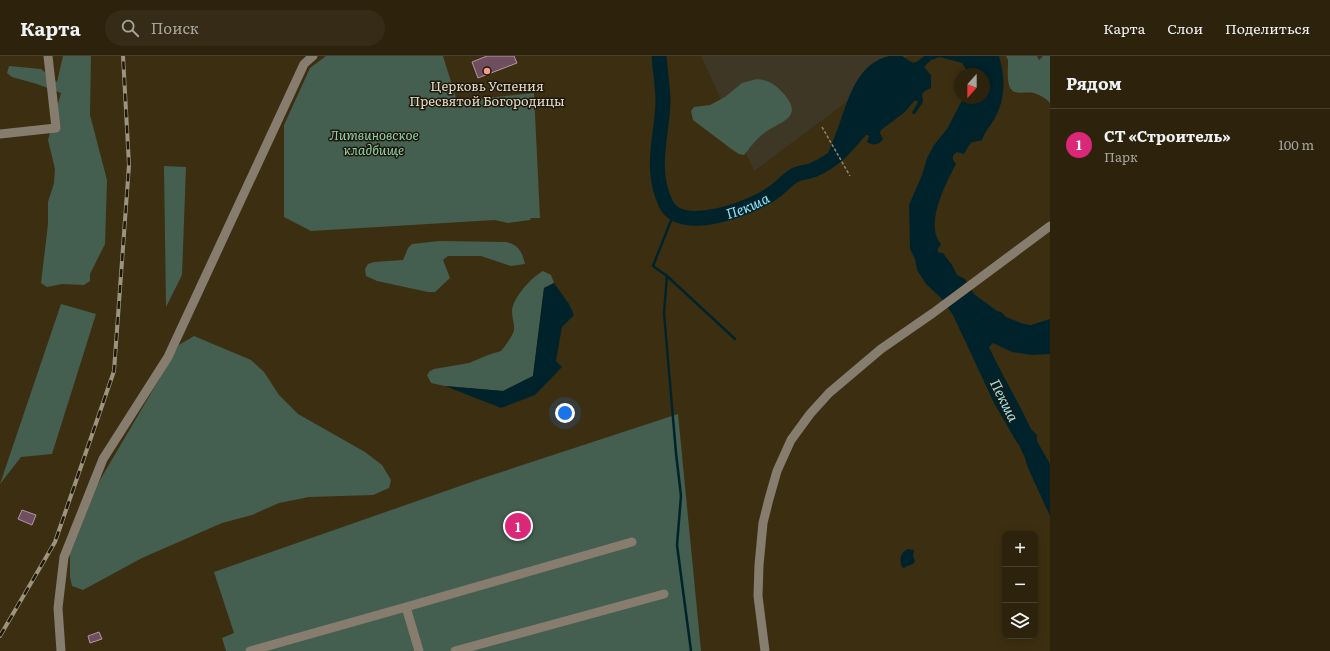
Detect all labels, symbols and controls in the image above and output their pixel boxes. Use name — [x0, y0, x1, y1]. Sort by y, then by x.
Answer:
search box — [105, 10, 385, 46]
text: Карта — [20, 14, 81, 42]
text: Поиск — [151, 16, 199, 39]
icon: search — [119, 17, 141, 39]
text: Карта — [1103, 18, 1145, 38]
text: Слои — [1167, 18, 1203, 38]
text: Поделиться — [1225, 18, 1310, 38]
marker: Церковь Успения Пресвятой Богородицы — [482, 66, 492, 76]
north arrow — [954, 68, 990, 104]
text: Рядом — [1066, 70, 1122, 95]
place label: Церковь Успения Пресвятой Богородицы — [409, 76, 565, 110]
text: СТ «Строитель» — [1104, 124, 1231, 147]
park label: Литвиновское кладбище — [329, 125, 419, 159]
text: 1 — [1076, 135, 1082, 154]
text: 100 m — [1278, 135, 1314, 154]
text: Парк — [1104, 147, 1138, 166]
water label: Пекша — [723, 187, 773, 223]
water label: Пекша — [986, 375, 1024, 425]
your location — [555, 403, 575, 423]
pin: 1 — [505, 511, 531, 541]
map controls — [1002, 531, 1038, 639]
button: + — [1002, 531, 1038, 567]
button: − — [1002, 567, 1038, 603]
button: layers — [1002, 603, 1038, 639]

